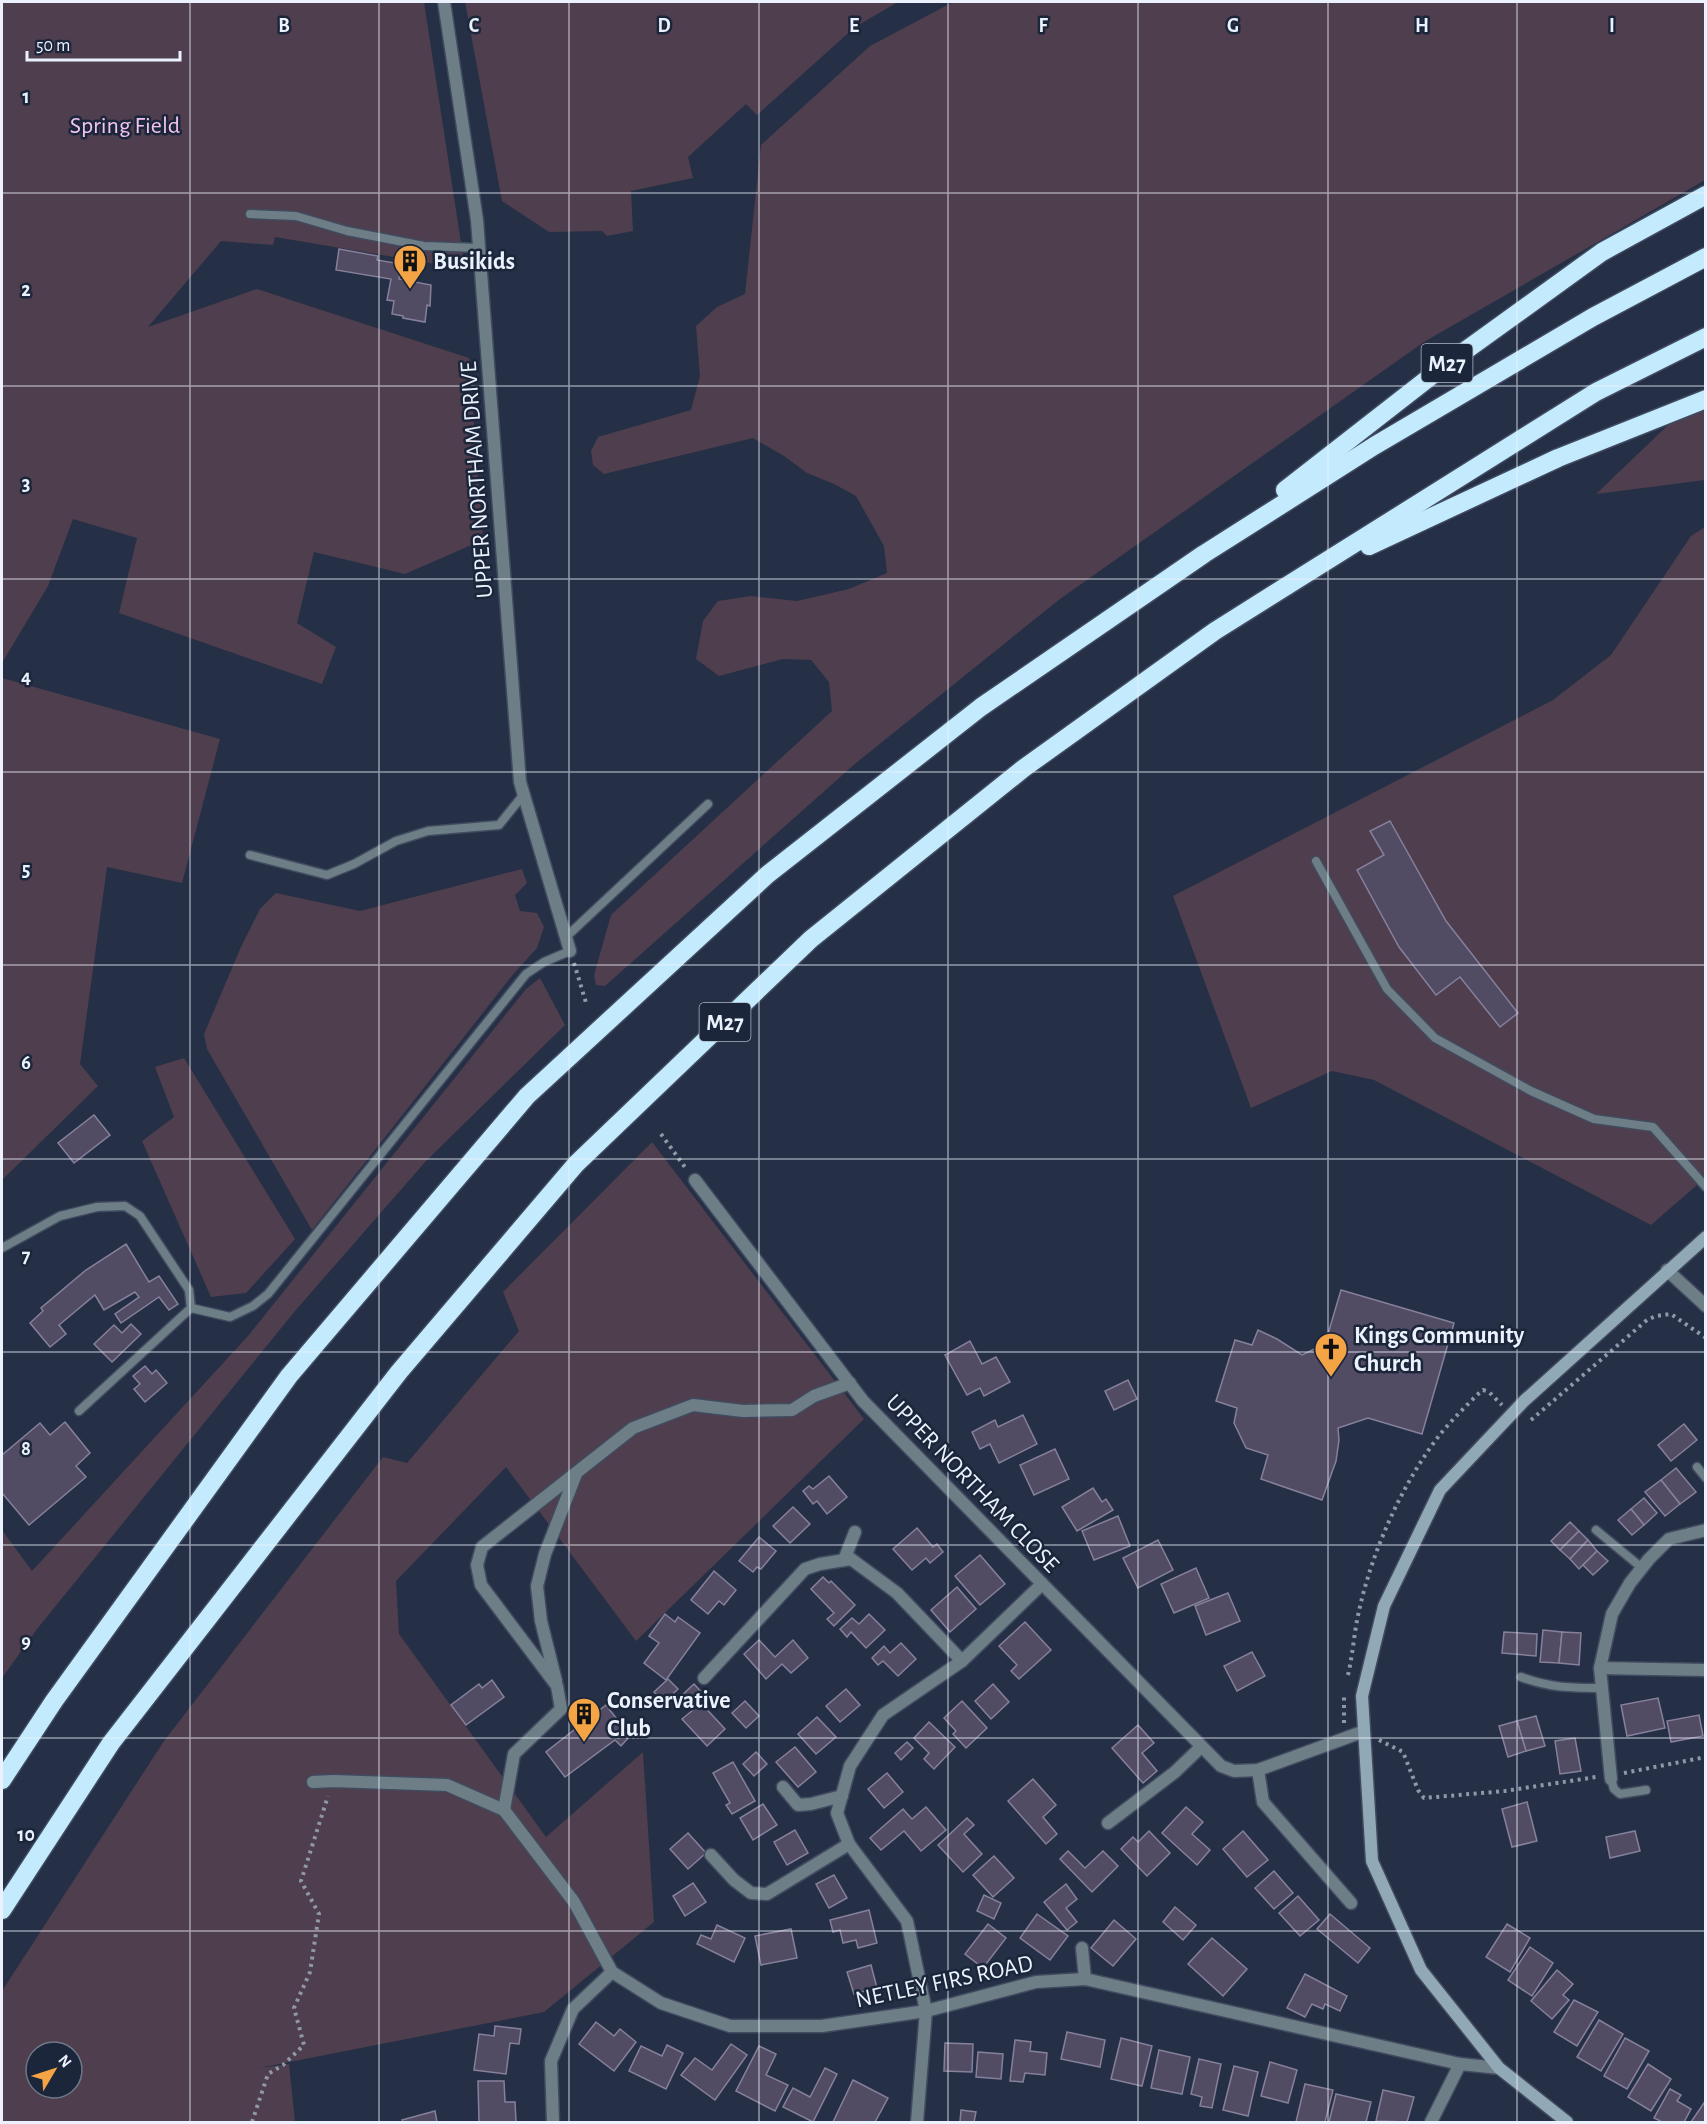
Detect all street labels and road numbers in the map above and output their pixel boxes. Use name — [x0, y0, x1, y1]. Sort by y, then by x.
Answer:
road number: M27 — [1422, 344, 1472, 382]
street label: UPPER NORTHAM DRIVE — [457, 360, 497, 599]
road number: M27 — [700, 1003, 750, 1041]
street label: UPPER NORTHAM CLOSE — [881, 1390, 1064, 1578]
street label: NETLEY FIRS ROAD — [853, 1951, 1035, 2013]

